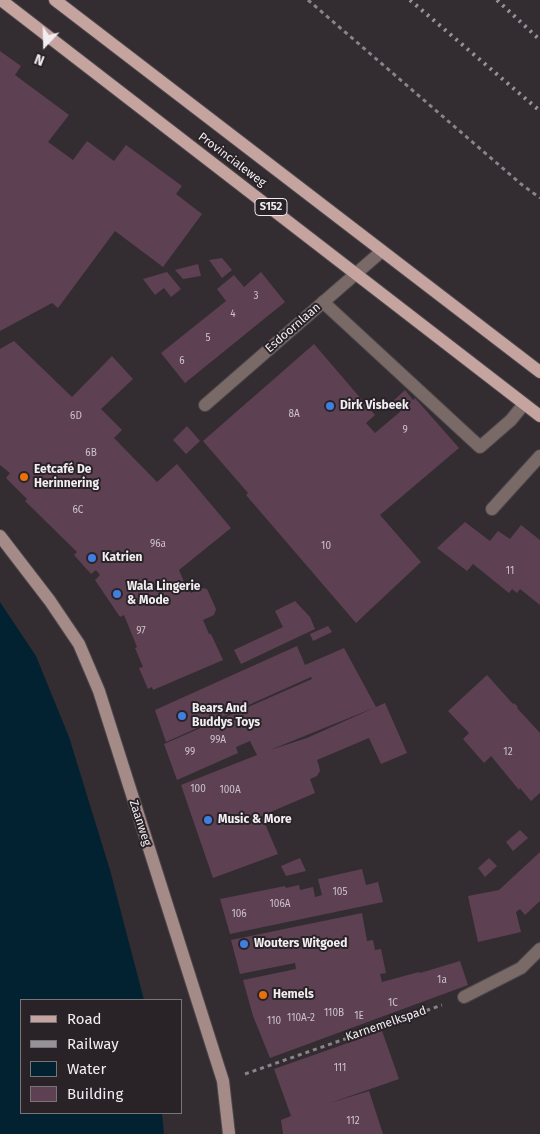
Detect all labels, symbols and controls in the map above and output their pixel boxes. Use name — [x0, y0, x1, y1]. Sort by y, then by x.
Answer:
north arrow — [20, 20, 70, 70]
text: N — [32, 50, 47, 69]
street label: Provincialeweg — [195, 130, 269, 190]
road number: S152 — [255, 198, 287, 216]
house number: 3 — [254, 290, 258, 302]
street label: Esdoornlaan — [263, 300, 323, 356]
house number: 4 — [230, 308, 236, 320]
house number: 5 — [205, 332, 211, 344]
house number: 6 — [179, 355, 185, 367]
place label: Dirk Visbeek — [340, 399, 409, 413]
marker: Dirk Visbeek — [324, 400, 336, 412]
house number: 8A — [288, 408, 300, 420]
house number: 6D — [70, 410, 82, 422]
house number: 9 — [402, 424, 408, 436]
house number: 6B — [85, 447, 97, 459]
place label: Eetcafé De Herinnering — [34, 463, 99, 491]
marker: Eetcafé De Herinnering — [18, 471, 30, 483]
house number: 6C — [73, 504, 83, 516]
house number: 96a — [150, 538, 166, 550]
house number: 10 — [321, 540, 331, 552]
place label: Katrien — [102, 551, 142, 565]
marker: Katrien — [86, 552, 98, 564]
house number: 11 — [506, 565, 514, 577]
place label: Wala Lingerie & Mode — [127, 580, 200, 608]
marker: Wala Lingerie & Mode — [111, 588, 123, 600]
house number: 97 — [136, 625, 146, 637]
place label: Bears And Buddys Toys — [192, 702, 260, 730]
marker: Bears And Buddys Toys — [176, 710, 188, 722]
house number: 99A — [210, 734, 226, 746]
house number: 99 — [185, 746, 195, 758]
house number: 12 — [503, 746, 513, 758]
house number: 100 — [190, 783, 206, 795]
house number: 100A — [219, 784, 241, 796]
street label: Zaanweg — [126, 798, 154, 848]
place label: Music & More — [218, 813, 292, 827]
marker: Music & More — [202, 814, 214, 826]
house number: 105 — [333, 886, 347, 898]
house number: 106A — [270, 898, 290, 910]
house number: 106 — [231, 908, 247, 920]
place label: Wouters Witgoed — [254, 937, 347, 951]
marker: Wouters Witgoed — [238, 938, 250, 950]
house number: 1a — [437, 974, 447, 986]
place label: Hemels — [273, 988, 314, 1002]
marker: Hemels — [257, 989, 269, 1001]
house number: 1C — [388, 997, 398, 1009]
legend — [20, 999, 182, 1114]
street label: Karnemelkspad — [344, 1003, 428, 1045]
house number: 110B — [324, 1007, 344, 1019]
text: Road — [67, 1010, 102, 1028]
house number: 1E — [354, 1010, 364, 1022]
house number: 110A-2 — [287, 1012, 315, 1024]
house number: 110 — [267, 1015, 281, 1027]
text: Railway — [67, 1035, 119, 1053]
text: Water — [67, 1060, 106, 1078]
house number: 111 — [334, 1062, 346, 1074]
text: Building — [67, 1085, 123, 1103]
house number: 112 — [346, 1115, 360, 1127]

